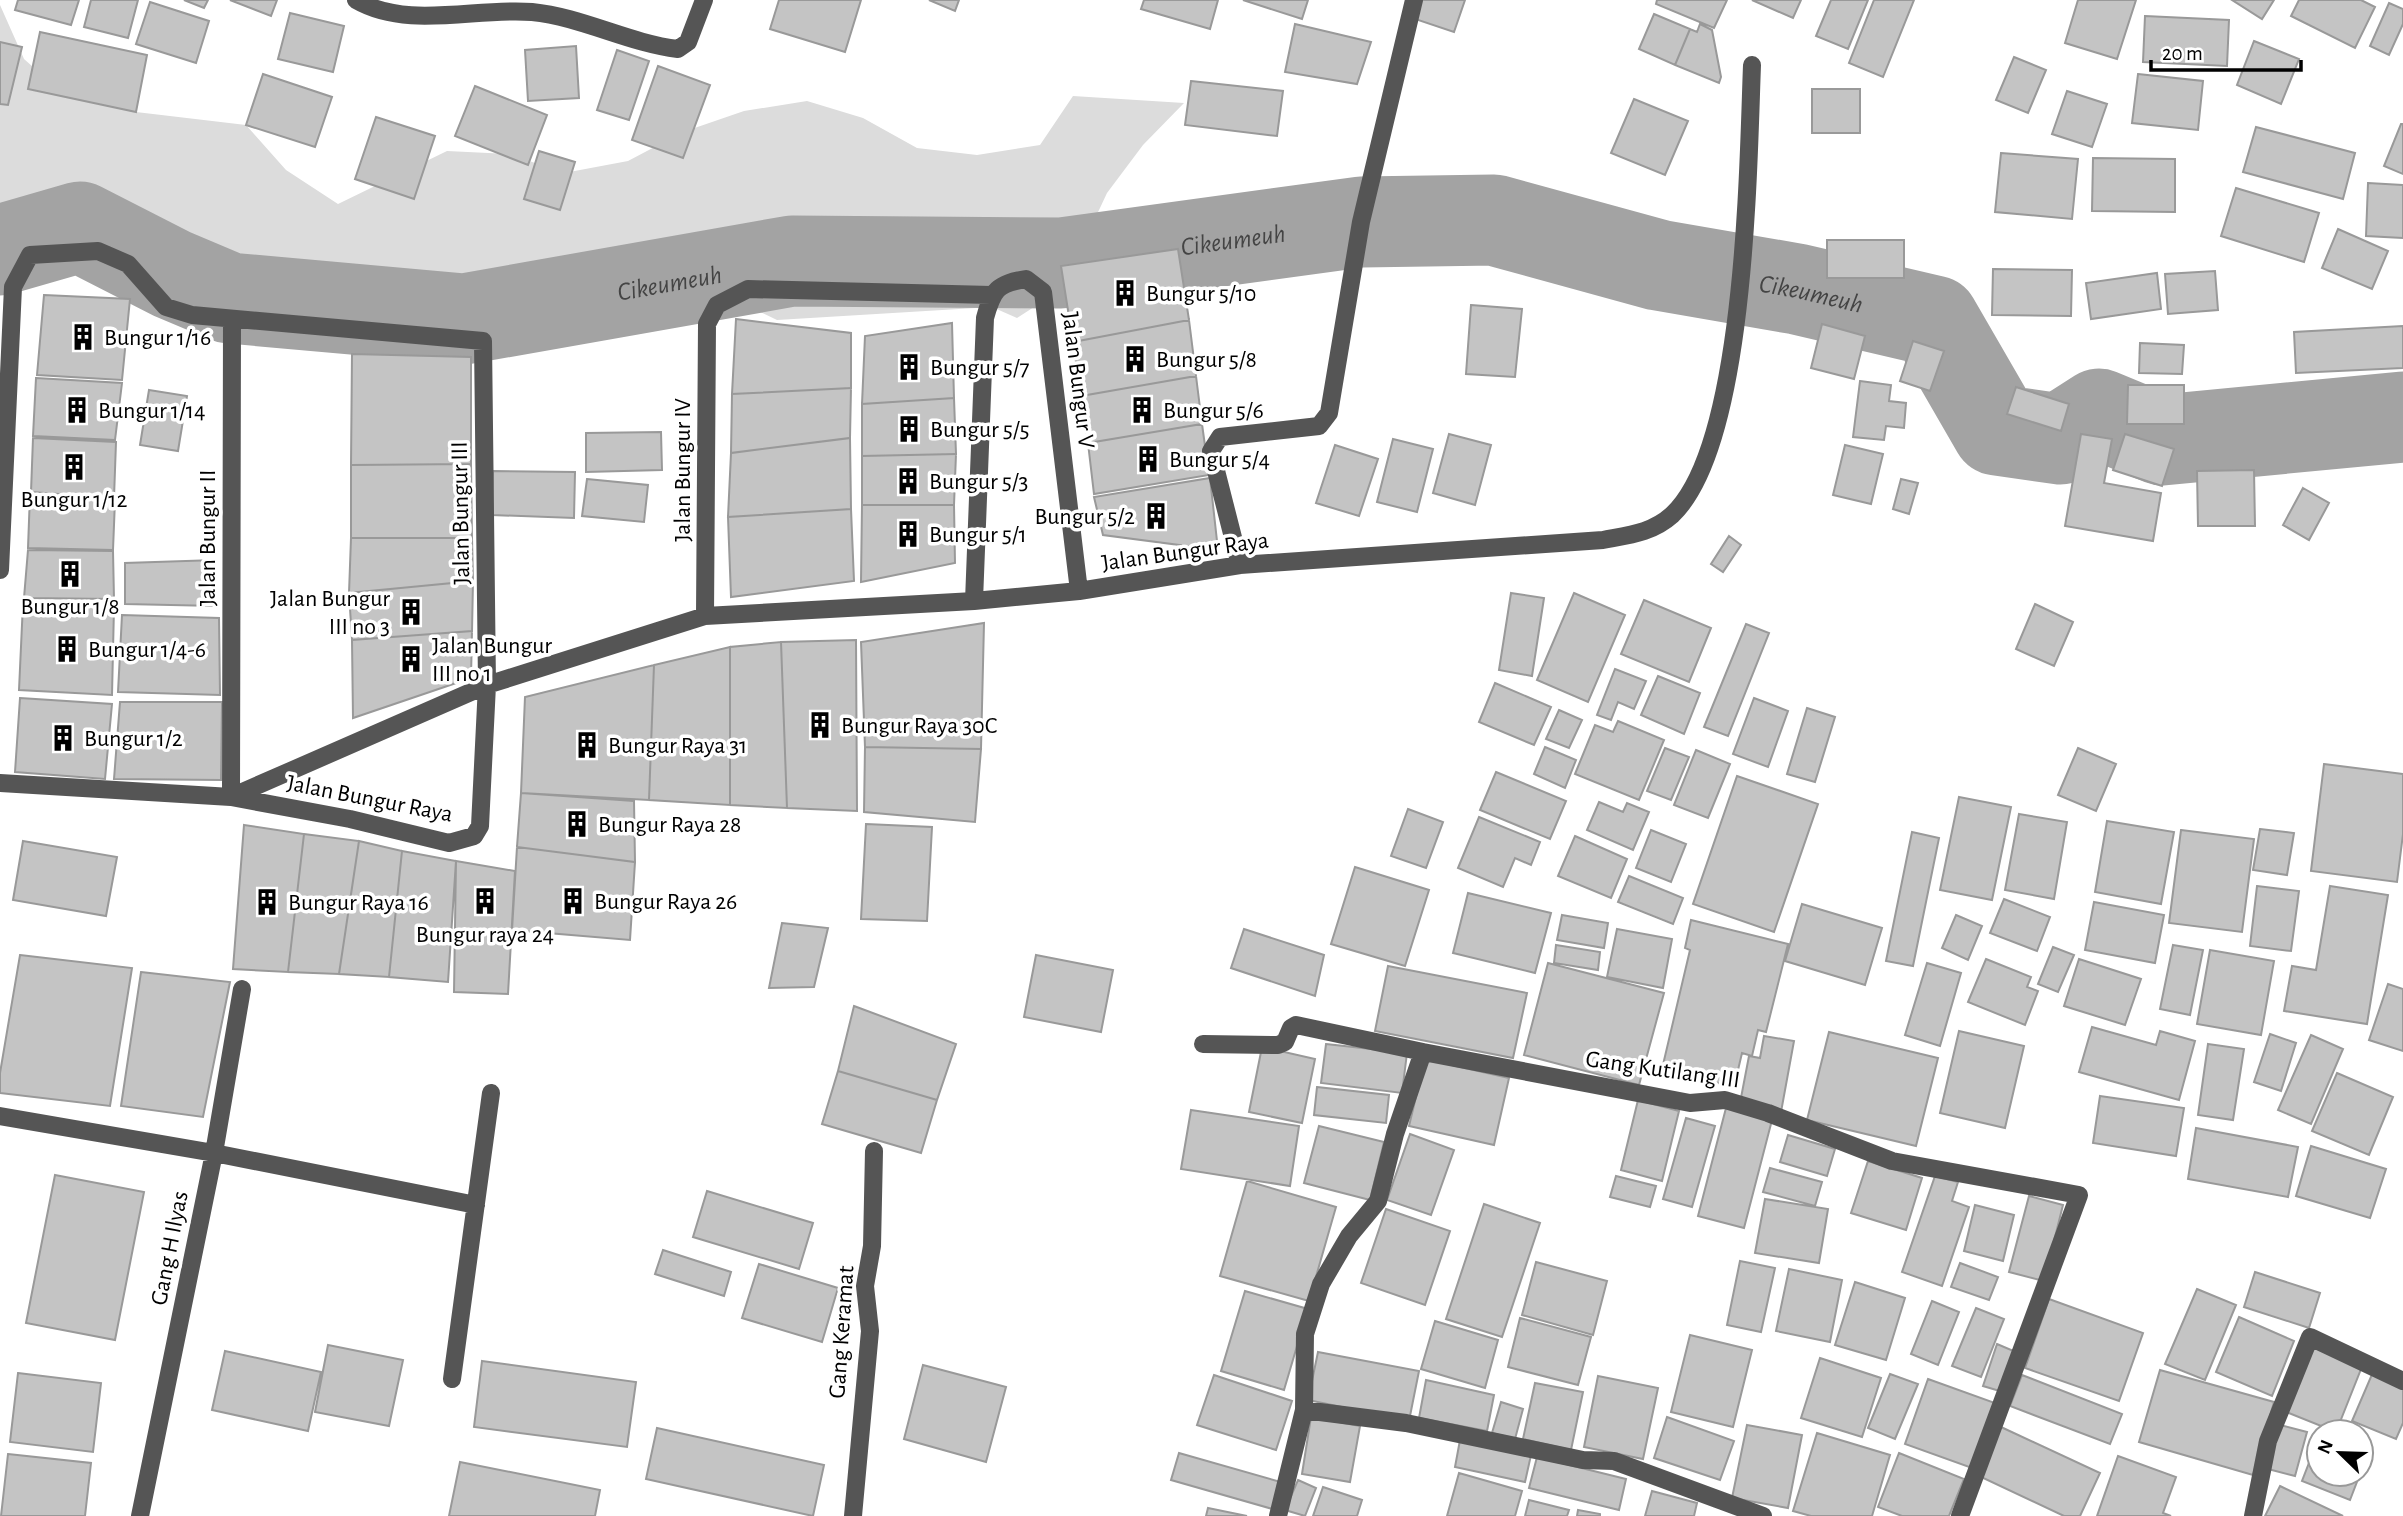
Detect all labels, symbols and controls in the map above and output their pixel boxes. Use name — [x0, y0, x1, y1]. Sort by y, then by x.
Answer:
scale bar — [2151, 28, 2302, 72]
text: 20 m — [2162, 43, 2203, 64]
water label: Cikeumeuh — [1179, 220, 1287, 261]
water label: Cikeumeuh — [615, 262, 724, 306]
water label: Cikeumeuh — [1757, 271, 1865, 318]
building icon: Bungur 5/10 — [1110, 278, 1140, 308]
place label: Bungur 5/10 — [1146, 282, 1257, 306]
street label: Jalan Bungur V — [1058, 310, 1098, 450]
building icon: Bungur 1/16 — [68, 322, 98, 352]
place label: Bungur 1/16 — [104, 326, 211, 350]
building icon: Bungur 5/8 — [1120, 344, 1150, 374]
place label: Bungur 5/8 — [1156, 348, 1257, 372]
building icon: Bungur 5/7 — [894, 352, 924, 382]
place label: Bungur 5/7 — [930, 356, 1030, 380]
building icon: Bungur 1/14 — [62, 395, 92, 425]
building icon: Bungur 5/6 — [1127, 395, 1157, 425]
street label: Jalan Bungur IV — [671, 398, 695, 542]
place label: Bungur 1/14 — [98, 399, 206, 423]
place label: Bungur 5/6 — [1163, 399, 1264, 423]
building icon: Bungur 5/5 — [894, 414, 924, 444]
place label: Bungur 5/5 — [930, 418, 1030, 442]
street label: Jalan Bungur III — [448, 441, 474, 585]
building icon: Bungur 5/4 — [1133, 444, 1163, 474]
place label: Bungur 5/4 — [1169, 448, 1270, 472]
building icon: Bungur 1/12 — [59, 452, 89, 482]
building icon: Bungur 5/3 — [893, 466, 923, 496]
street label: Jalan Bungur II — [196, 470, 220, 606]
place label: Bungur 5/3 — [929, 470, 1028, 494]
place label: Bungur 1/12 — [21, 488, 128, 512]
building icon: Bungur 5/2 — [1141, 501, 1171, 531]
place label: Bungur 5/2 — [1034, 505, 1135, 529]
building icon: Bungur 5/1 — [893, 519, 923, 549]
place label: Bungur 5/1 — [929, 523, 1027, 547]
street label: Jalan Bungur Raya — [1100, 528, 1270, 576]
building icon: Bungur 1/8 — [55, 559, 85, 589]
place label: Jalan Bungur III no 3 — [270, 587, 390, 639]
place label: Bungur 1/8 — [20, 595, 120, 619]
building icon: Jalan Bungur III no 3 — [396, 597, 426, 627]
building icon: Bungur 1/4-6 — [52, 634, 82, 664]
place label: Jalan Bungur III no 1 — [432, 634, 552, 686]
place label: Bungur 1/4-6 — [88, 638, 206, 662]
building icon: Jalan Bungur III no 1 — [396, 644, 426, 674]
building icon: Bungur Raya 30C — [805, 710, 835, 740]
place label: Bungur Raya 30C — [841, 714, 997, 738]
building icon: Bungur 1/2 — [48, 723, 78, 753]
place label: Bungur 1/2 — [84, 727, 183, 751]
building icon: Bungur Raya 31 — [572, 730, 602, 760]
place label: Bungur Raya 31 — [608, 734, 747, 758]
street label: Jalan Bungur Raya — [285, 771, 455, 827]
building icon: Bungur Raya 28 — [562, 809, 592, 839]
place label: Bungur Raya 28 — [598, 813, 742, 837]
building icon: Bungur raya 24 — [470, 886, 500, 916]
building icon: Bungur Raya 26 — [558, 886, 588, 916]
building icon: Bungur Raya 16 — [252, 887, 282, 917]
place label: Bungur Raya 26 — [594, 890, 737, 914]
place label: Bungur Raya 16 — [288, 891, 429, 915]
place label: Bungur raya 24 — [416, 923, 554, 947]
street label: Gang Kutilang III — [1584, 1047, 1742, 1093]
street label: Gang H Ilyas — [147, 1189, 193, 1307]
street label: Gang Keramat — [825, 1265, 859, 1399]
north arrow — [2305, 1418, 2375, 1488]
text: N — [2314, 1437, 2337, 1457]

